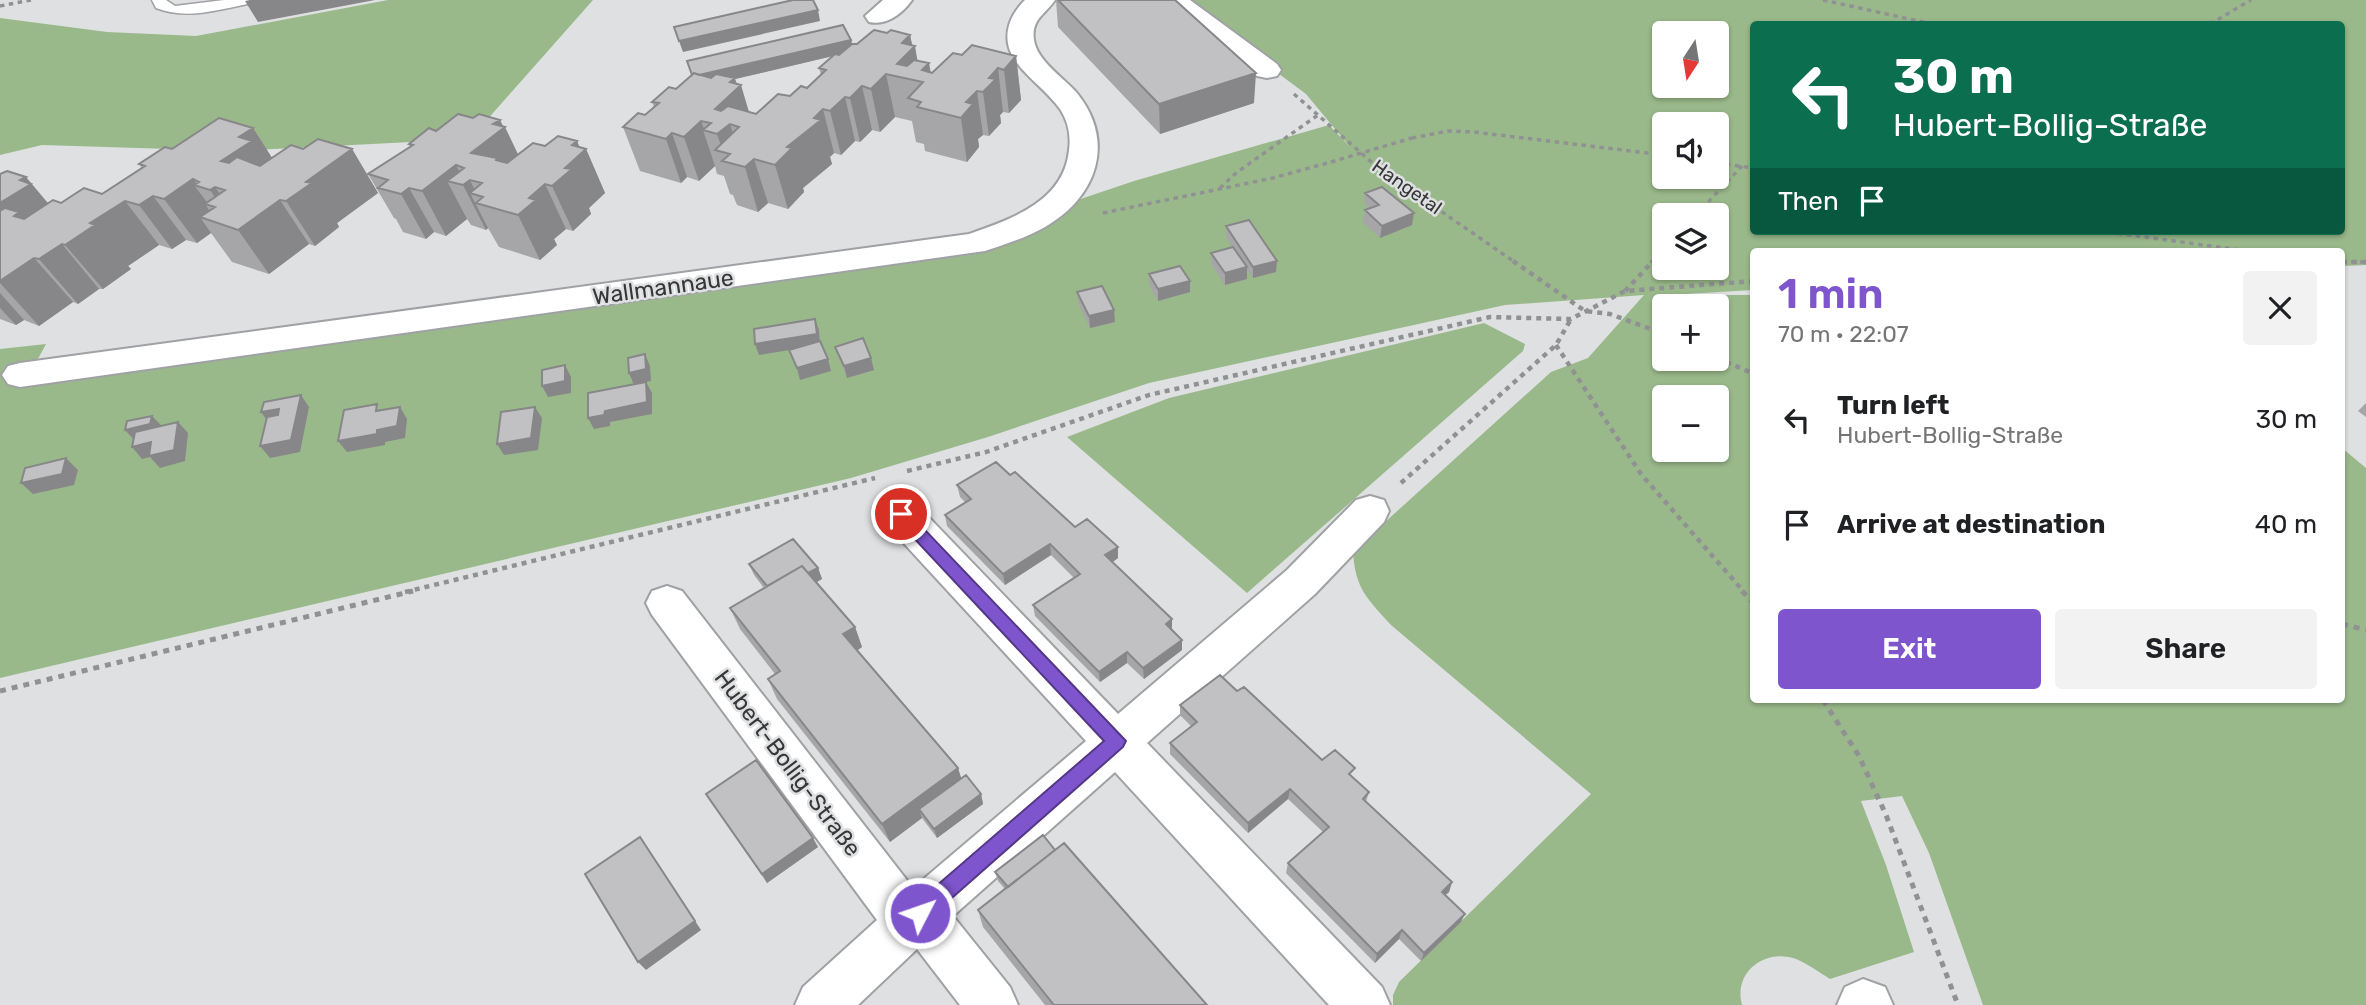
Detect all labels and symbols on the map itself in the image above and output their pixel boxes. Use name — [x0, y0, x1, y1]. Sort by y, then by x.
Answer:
north arrow — [1652, 21, 1729, 98]
street label: Hangetal — [1368, 155, 1446, 219]
street label: Wallmannaue — [591, 263, 735, 311]
pin — [871, 484, 931, 544]
street label: Hubert-Bollig-Straße — [709, 664, 867, 862]
position arrow — [883, 876, 957, 950]

